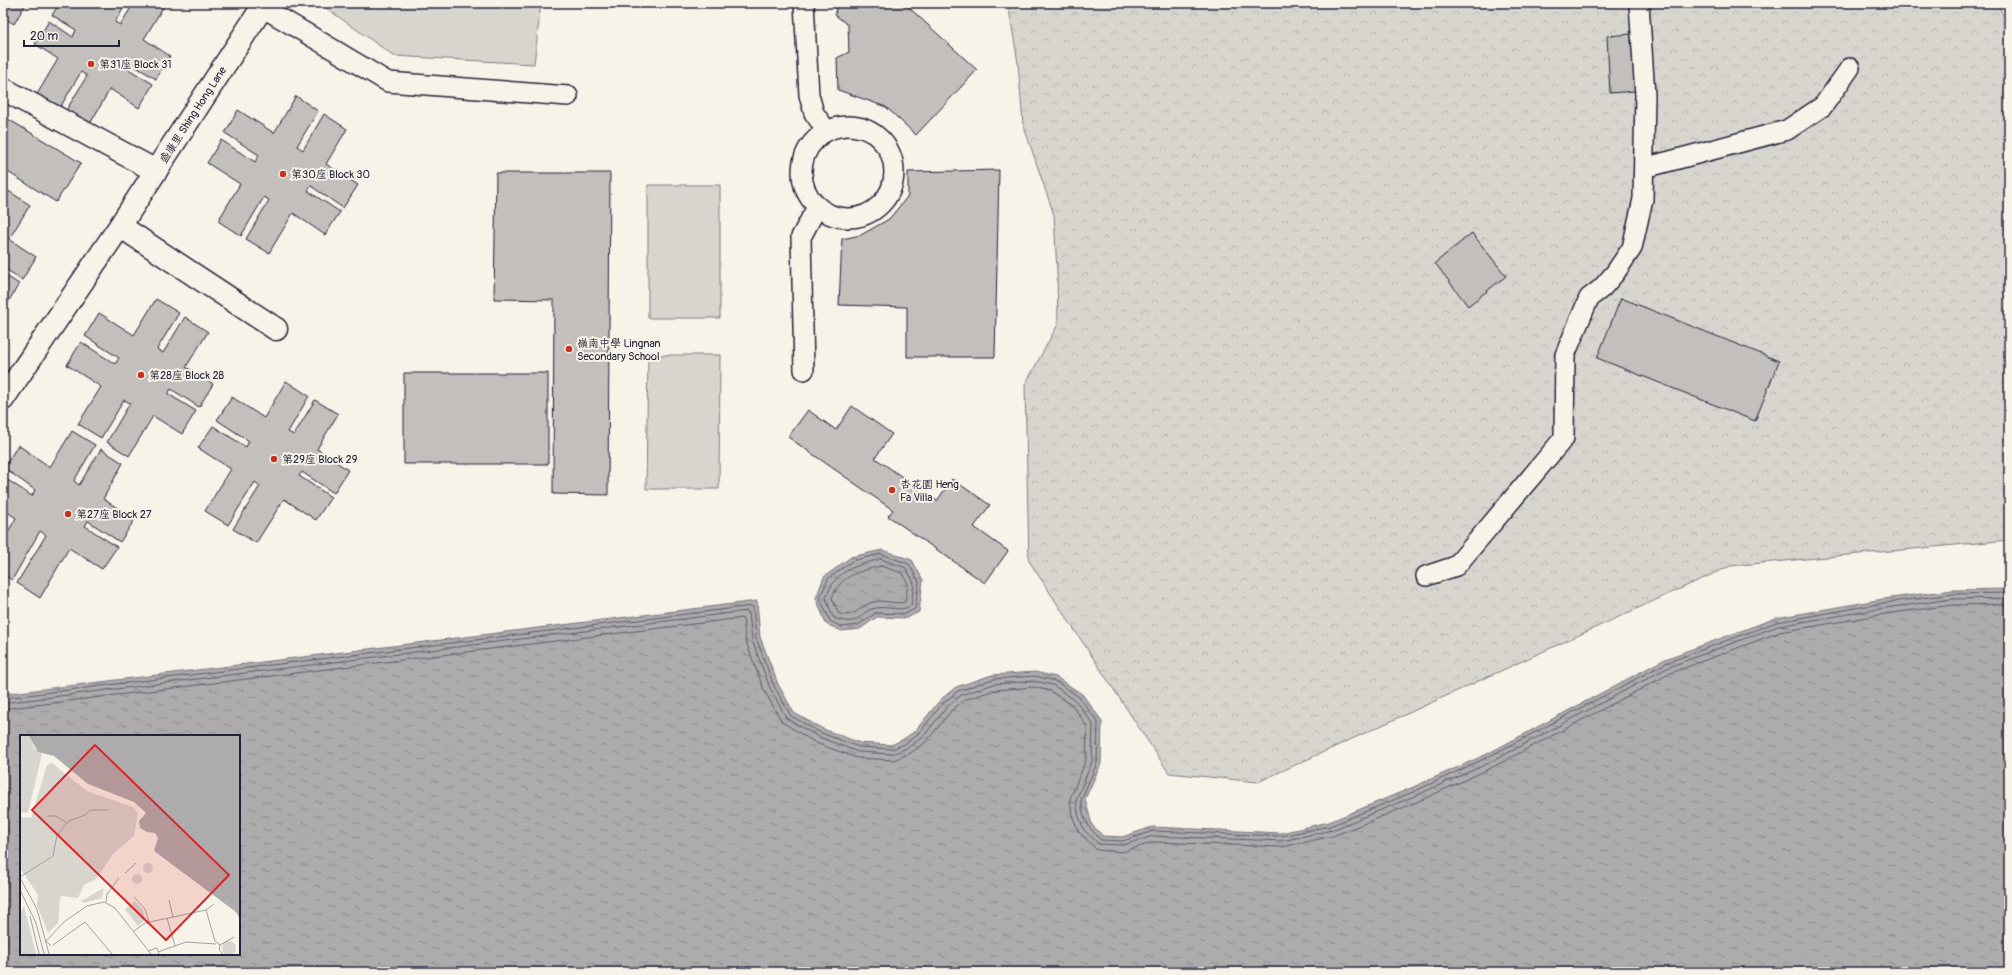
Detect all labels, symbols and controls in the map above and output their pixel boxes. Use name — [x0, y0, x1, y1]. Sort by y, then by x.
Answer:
scale bar — [24, 22, 119, 48]
text: 20 m — [30, 29, 59, 44]
place label: 第31座 Block 31 — [99, 58, 172, 71]
marker: 第31座 Block 31 — [86, 59, 96, 69]
street label: 盛康里 Shing Hong Lane — [157, 64, 229, 166]
place label: 第30座 Block 30 — [291, 168, 370, 181]
marker: 第30座 Block 30 — [278, 169, 288, 179]
place label: 嶺南中學 Lingnan Secondary School — [577, 337, 660, 363]
marker: 嶺南中學 Lingnan Secondary School — [564, 344, 574, 354]
place label: 第28座 Block 28 — [149, 369, 225, 382]
marker: 第28座 Block 28 — [136, 370, 146, 380]
place label: 第29座 Block 29 — [282, 453, 358, 466]
marker: 第29座 Block 29 — [269, 454, 279, 464]
place label: 杏花園 Heng Fa Villa — [900, 478, 959, 504]
marker: 杏花園 Heng Fa Villa — [887, 485, 897, 495]
place label: 第27座 Block 27 — [76, 508, 152, 521]
marker: 第27座 Block 27 — [63, 509, 73, 519]
inset map — [20, 735, 240, 955]

